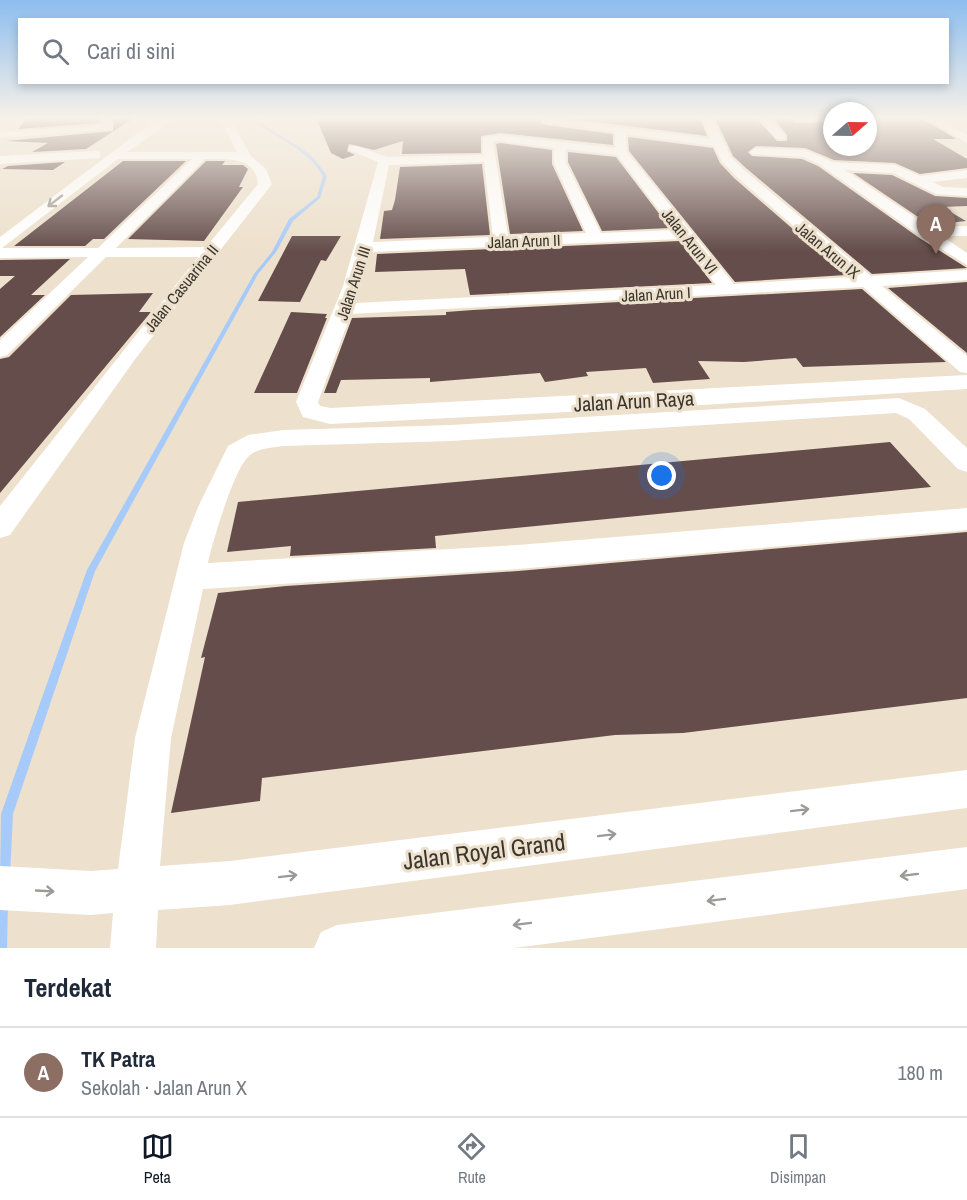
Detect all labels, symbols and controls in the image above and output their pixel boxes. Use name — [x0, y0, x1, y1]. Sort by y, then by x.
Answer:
search box — [18, 18, 949, 84]
icon: search — [39, 35, 72, 68]
text: Cari di sini — [87, 36, 175, 66]
north arrow — [823, 102, 877, 156]
one-way arrow — [48, 195, 64, 208]
street label: Jalan Arun VI — [657, 204, 723, 278]
pin: A — [916, 204, 956, 254]
street label: Jalan Arun IX — [791, 216, 865, 284]
street label: Jalan Arun II — [487, 229, 561, 253]
street label: Jalan Casuarina II — [139, 240, 223, 336]
street label: Jalan Arun III — [331, 243, 375, 323]
street label: Jalan Arun I — [621, 281, 691, 307]
street label: Jalan Arun Raya — [573, 384, 695, 418]
your location — [647, 461, 676, 490]
one-way arrow — [790, 805, 810, 816]
street label: Jalan Royal Grand — [401, 825, 567, 877]
one-way arrow — [596, 829, 616, 840]
one-way arrow — [278, 870, 298, 881]
one-way arrow — [900, 870, 919, 881]
one-way arrow — [35, 885, 55, 896]
one-way arrow — [706, 895, 726, 906]
one-way arrow — [513, 919, 532, 930]
text: Terdekat — [24, 970, 111, 1005]
text: TK Patra — [81, 1044, 155, 1074]
text: A — [38, 1059, 49, 1086]
text: 180 m — [897, 1059, 943, 1086]
text: Sekolah · Jalan Arun X — [81, 1074, 247, 1101]
tab: Peta — [141, 1130, 174, 1188]
tab: Rute — [455, 1130, 488, 1188]
tab: Disimpan — [770, 1130, 826, 1188]

